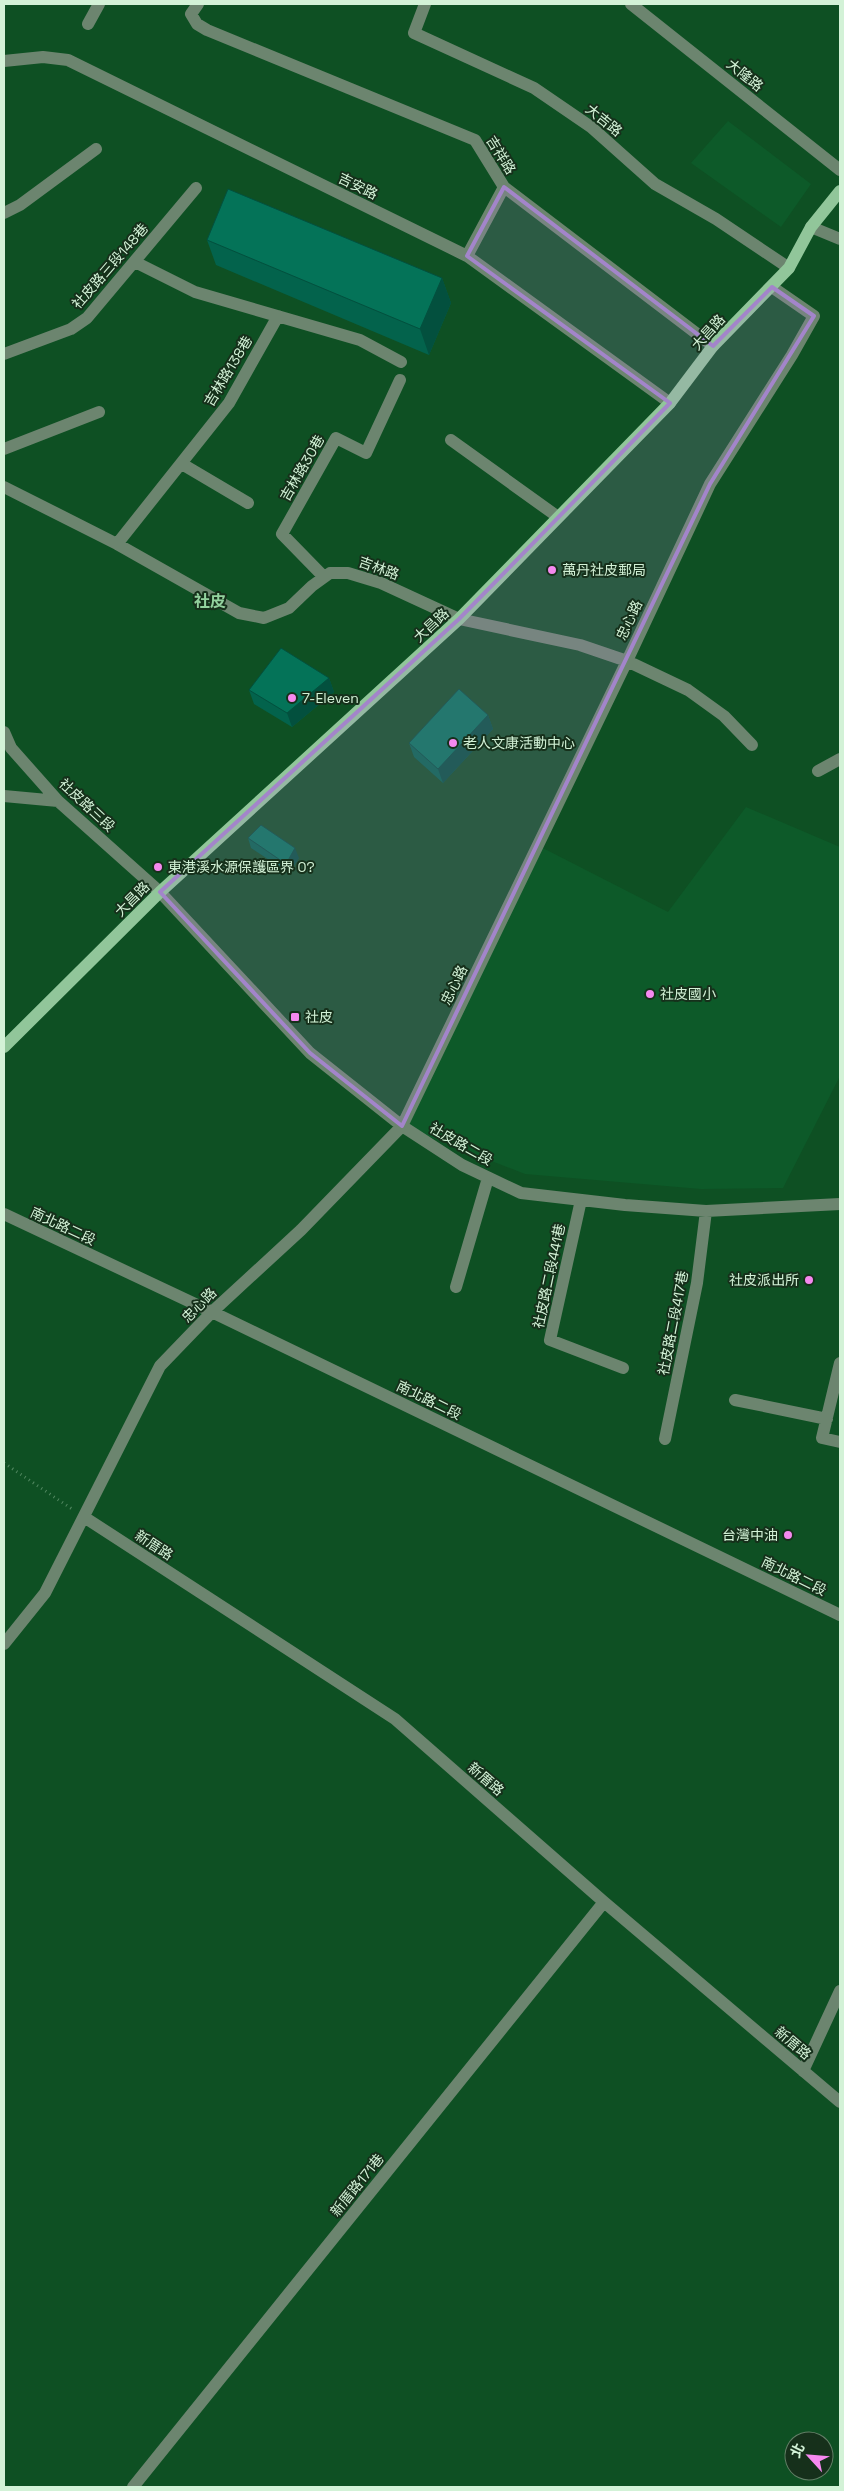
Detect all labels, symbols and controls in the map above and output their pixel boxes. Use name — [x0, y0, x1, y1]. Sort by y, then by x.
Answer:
street label: 大隆路 — [723, 55, 767, 95]
street label: 大吉路 — [582, 100, 626, 140]
street label: 吉祥路 — [482, 132, 520, 178]
street label: 吉安路 — [335, 169, 381, 203]
street label: 社皮路三段148巷 — [68, 220, 152, 312]
street label: 大昌路 — [687, 310, 729, 354]
street label: 吉林路138巷 — [200, 332, 256, 410]
street label: 吉林路30巷 — [276, 432, 328, 504]
street label: 吉林路 — [356, 552, 402, 584]
place label: 萬丹社皮郵局 — [562, 561, 646, 579]
marker: 萬丹社皮郵局 — [546, 564, 558, 576]
district label: 社皮 — [194, 591, 226, 612]
street label: 忠心路 — [612, 597, 646, 643]
street label: 大昌路 — [410, 604, 452, 646]
place label: 7-Eleven — [302, 689, 359, 707]
marker: 7-Eleven — [286, 692, 298, 704]
place label: 老人文康活動中心 — [463, 734, 575, 752]
marker: 老人文康活動中心 — [447, 737, 459, 749]
street label: 社皮路三段 — [55, 775, 119, 835]
place label: 東港溪水源保護區界 0? — [168, 858, 315, 876]
marker: 東港溪水源保護區界 0? — [152, 861, 164, 873]
street label: 大昌路 — [111, 878, 153, 920]
street label: 忠心路 — [437, 962, 471, 1008]
place label: 社皮國小 — [660, 985, 716, 1003]
marker: 社皮國小 — [644, 988, 656, 1000]
place label: 社皮 — [305, 1008, 333, 1026]
marker: 社皮 — [289, 1011, 301, 1023]
street label: 社皮路二段 — [426, 1119, 496, 1169]
street label: 南北路二段 — [27, 1203, 99, 1249]
street label: 社皮路二段441巷 — [529, 1222, 569, 1330]
street label: 社皮路二段417巷 — [654, 1269, 692, 1377]
place label: 社皮派出所 — [729, 1271, 799, 1289]
marker: 社皮派出所 — [803, 1274, 815, 1286]
street label: 忠心路 — [178, 1284, 220, 1326]
street label: 南北路二段 — [394, 1377, 464, 1423]
street label: 新厝路 — [131, 1526, 177, 1564]
place label: 台灣中油 — [722, 1526, 778, 1544]
marker: 台灣中油 — [782, 1529, 794, 1541]
street label: 南北路二段 — [759, 1553, 829, 1599]
street label: 新厝路 — [464, 1758, 508, 1800]
street label: 新厝路 — [771, 2023, 815, 2063]
street label: 新厝路171巷 — [326, 2150, 388, 2220]
north arrow — [784, 2431, 834, 2481]
text: 北 — [786, 2440, 808, 2461]

